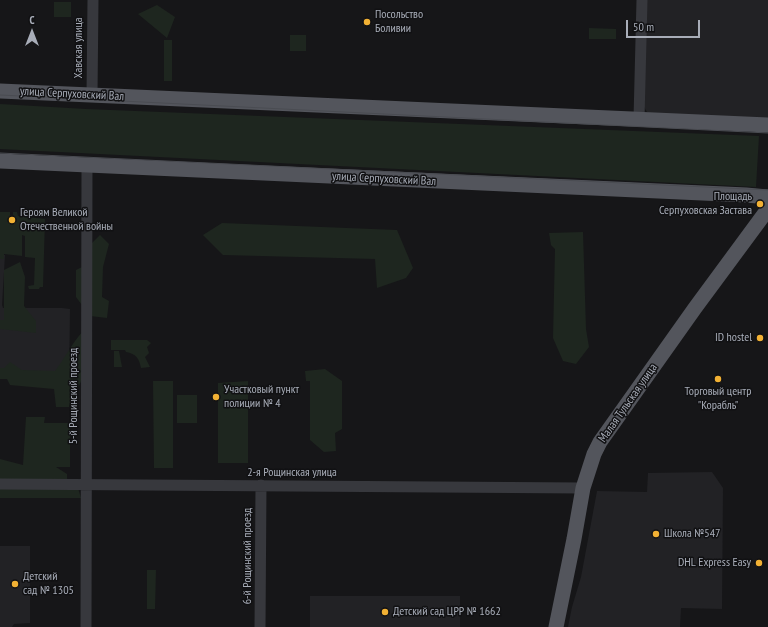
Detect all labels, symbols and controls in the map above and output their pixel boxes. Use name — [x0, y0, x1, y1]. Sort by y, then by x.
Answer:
place label: Посольство Боливии — [375, 8, 423, 36]
north arrow — [12, 12, 52, 52]
scale bar — [628, 12, 702, 38]
text: С — [29, 13, 35, 27]
street label: Хавская улица — [72, 17, 86, 79]
marker: Посольство Боливии — [362, 17, 372, 27]
text: 50 m — [633, 19, 654, 34]
street label: улица Серпуховский Вал — [20, 84, 124, 104]
street label: улица Серпуховский Вал — [332, 169, 436, 189]
place label: Площадь Серпуховская Застава — [659, 190, 752, 218]
marker: Площадь Серпуховская Застава — [755, 199, 765, 209]
place label: Героям Великой Отечественной войны — [20, 206, 113, 234]
marker: Героям Великой Отечественной войны — [7, 215, 17, 225]
place label: ID hostel — [715, 331, 752, 345]
marker: ID hostel — [755, 333, 765, 343]
street label: 5-й Рощинский проезд — [67, 348, 81, 444]
street label: Малая Тульская улица — [596, 361, 660, 445]
marker: Торговый центр "Корабль" — [713, 374, 723, 384]
place label: Участковый пункт полиции № 4 — [224, 383, 299, 411]
place label: Торговый центр "Корабль" — [685, 385, 751, 413]
marker: Участковый пункт полиции № 4 — [211, 392, 221, 402]
street label: 2-я Рощинская улица — [247, 466, 337, 480]
street label: 6-й Рощинский проезд — [241, 508, 255, 604]
place label: Школа №547 — [664, 527, 720, 541]
marker: Школа №547 — [651, 529, 661, 539]
place label: DHL Express Easy — [678, 556, 751, 570]
marker: DHL Express Easy — [754, 558, 764, 568]
place label: Детский сад № 1305 — [23, 570, 74, 598]
marker: Детский сад № 1305 — [10, 579, 20, 589]
place label: Детский сад ЦРР № 1662 — [393, 605, 501, 619]
marker: Детский сад ЦРР № 1662 — [380, 607, 390, 617]

